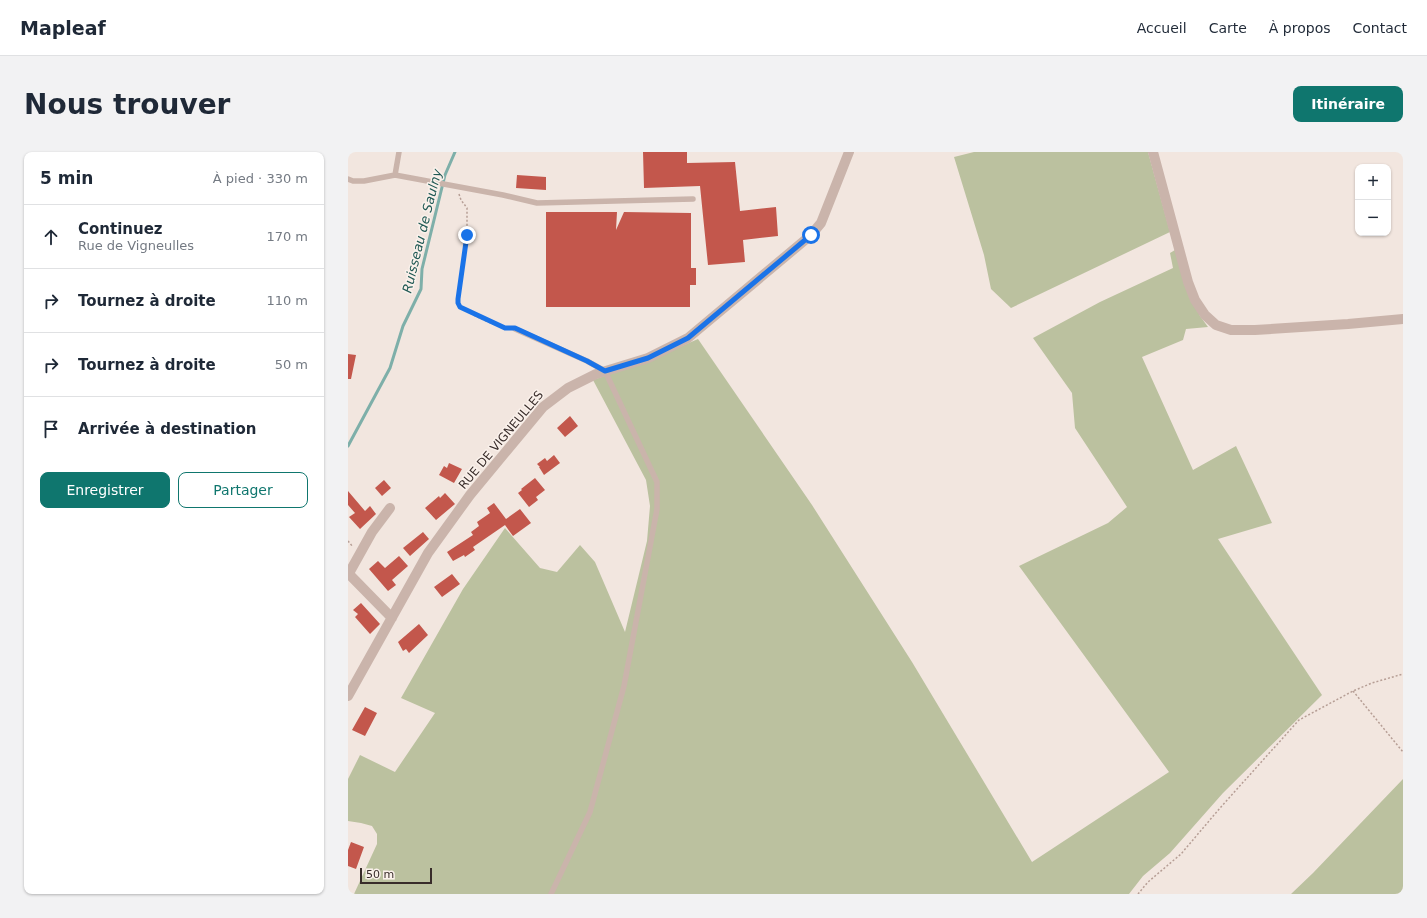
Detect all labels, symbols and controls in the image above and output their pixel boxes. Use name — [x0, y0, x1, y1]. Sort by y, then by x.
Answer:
text: Mapleaf — [20, 17, 106, 39]
text: Accueil — [1137, 20, 1187, 36]
text: Carte — [1209, 20, 1247, 36]
text: À propos — [1269, 20, 1331, 36]
text: Contact — [1353, 20, 1407, 36]
button: Itinéraire — [1293, 86, 1403, 122]
text: Nous trouver — [24, 88, 230, 121]
map controls — [1355, 164, 1391, 236]
button: + — [1355, 164, 1391, 200]
water label: Ruisseau de Saulny — [399, 167, 445, 295]
text: 5 min — [40, 168, 93, 188]
text: À pied · 330 m — [213, 171, 308, 186]
button: − — [1355, 200, 1391, 236]
text: Continuez — [78, 220, 163, 238]
icon: ahead — [40, 226, 62, 248]
route end — [458, 226, 476, 244]
route start — [802, 226, 820, 244]
text: 170 m — [266, 229, 308, 244]
text: Rue de Vigneulles — [78, 238, 194, 253]
icon: right — [40, 290, 62, 312]
text: Tournez à droite — [78, 292, 216, 310]
text: 110 m — [266, 293, 308, 308]
icon: right — [40, 354, 62, 376]
text: Tournez à droite — [78, 356, 216, 374]
text: 50 m — [275, 357, 308, 372]
street label: RUE DE VIGNEULLES — [456, 388, 546, 492]
icon: arrive — [40, 418, 62, 440]
text: Arrivée à destination — [78, 420, 256, 438]
button: Enregistrer — [40, 472, 170, 508]
button: Partager — [178, 472, 308, 508]
scale bar — [360, 866, 432, 885]
text: 50 m — [366, 868, 394, 881]

